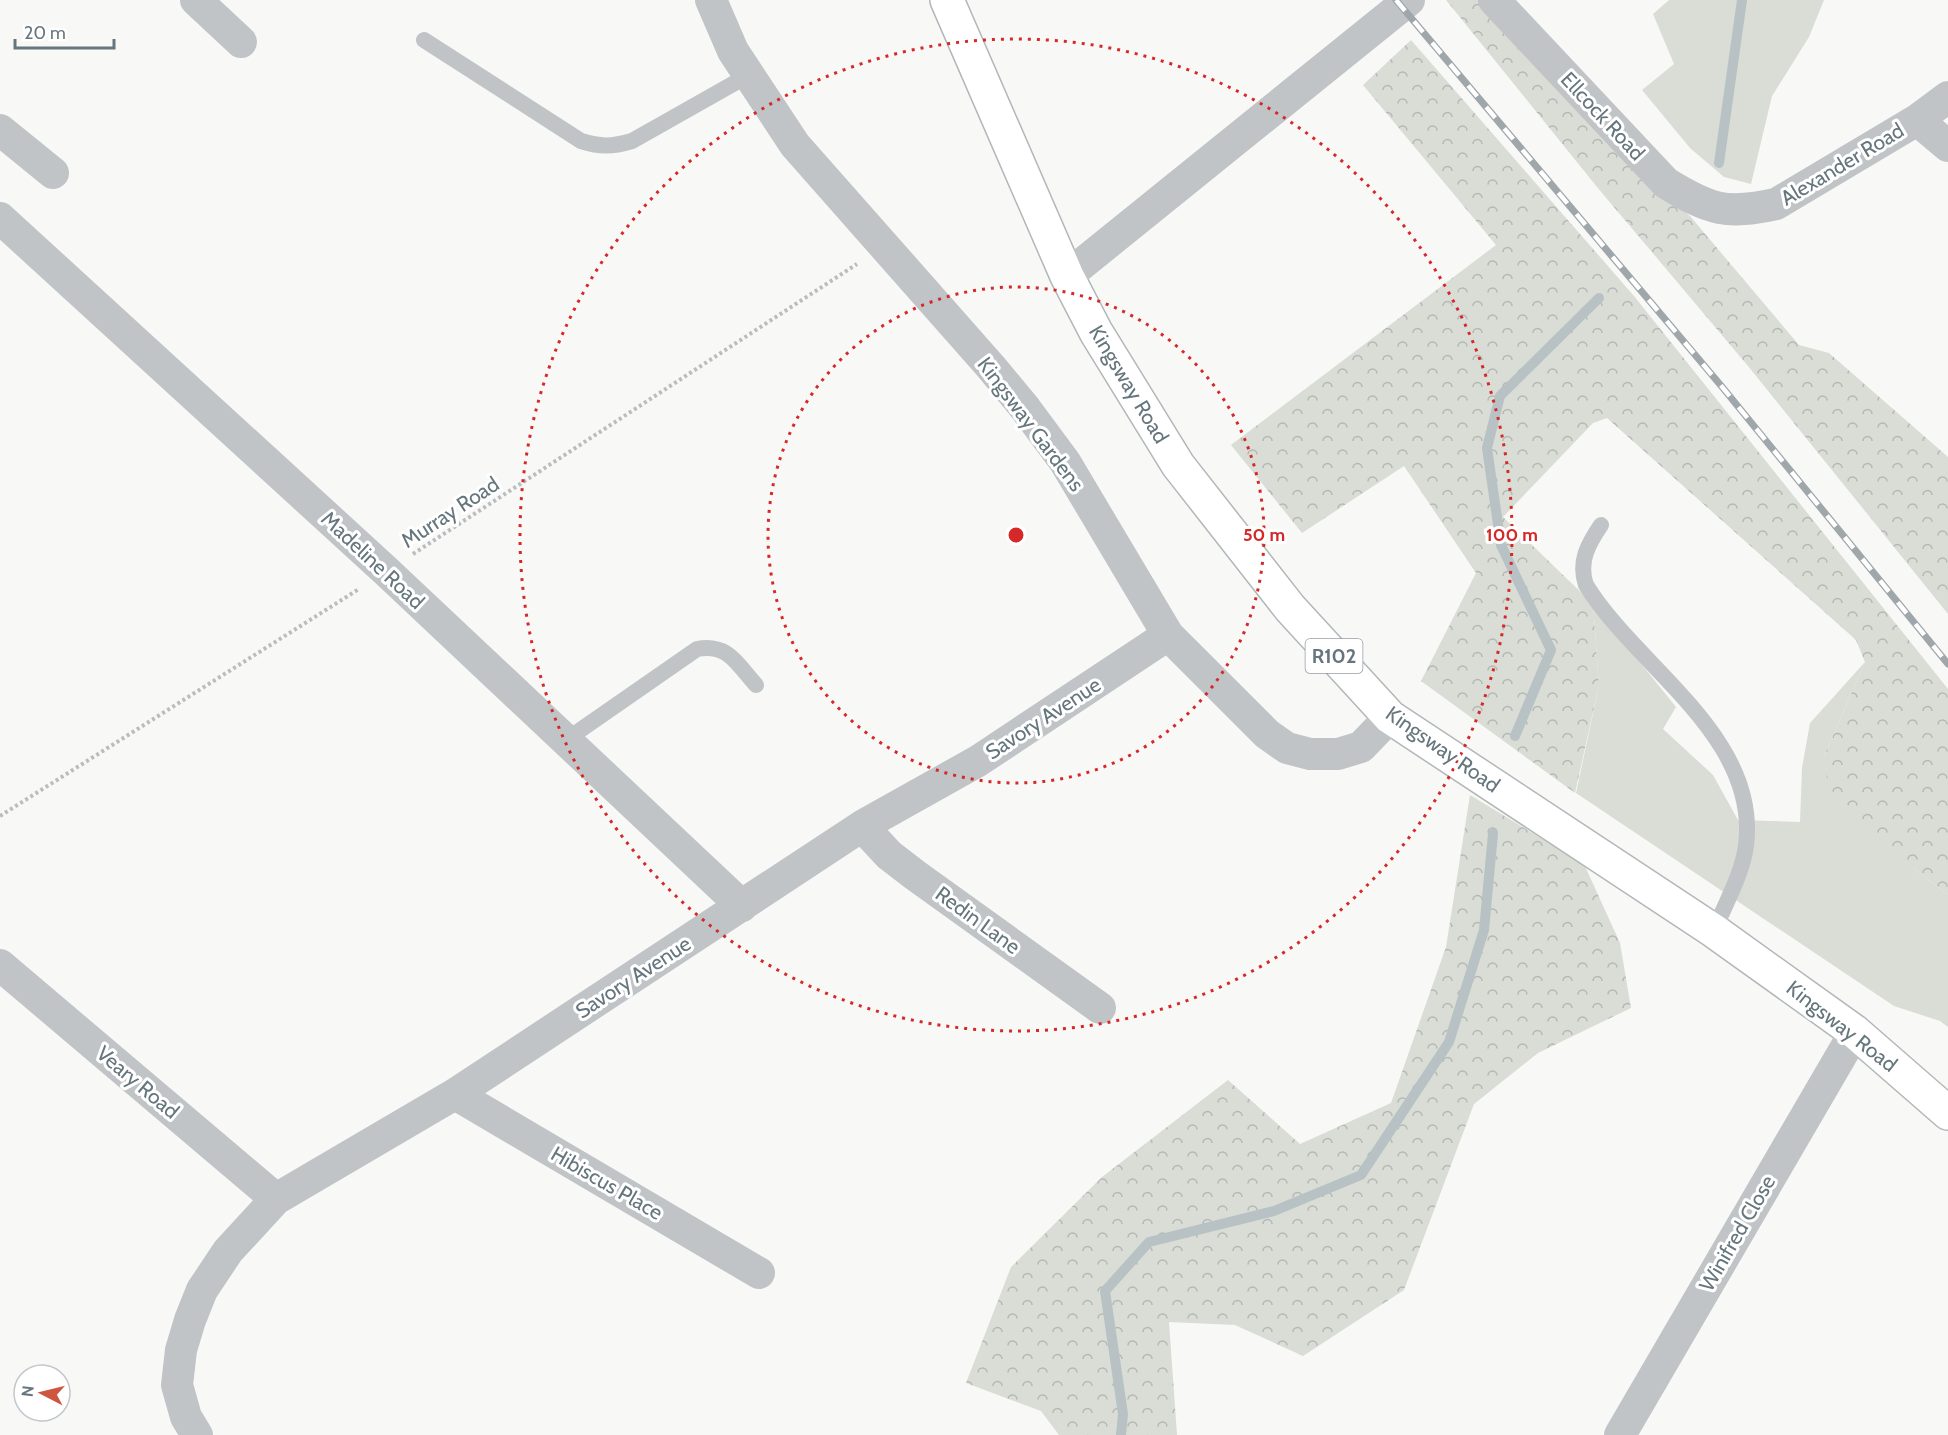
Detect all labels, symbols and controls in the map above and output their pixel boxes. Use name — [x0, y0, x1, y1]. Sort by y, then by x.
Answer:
scale bar — [15, 12, 114, 50]
text: 20 m — [24, 22, 66, 44]
street label: Ellcock Road — [1556, 67, 1650, 165]
street label: Alexander Road — [1776, 117, 1908, 211]
street label: Kingsway Road — [1084, 320, 1174, 448]
street label: Kingsway Gardens — [972, 352, 1090, 496]
street label: Murray Road — [396, 471, 504, 553]
street label: Madeline Road — [316, 506, 430, 614]
text: 50 m — [1243, 524, 1285, 546]
text: 100 m — [1486, 524, 1538, 546]
centre of rings — [1006, 525, 1026, 545]
road number: R102 — [1306, 639, 1362, 673]
street label: Savory Avenue — [981, 671, 1105, 764]
street label: Kingsway Road — [1381, 700, 1505, 798]
street label: Redin Lane — [931, 881, 1025, 959]
street label: Savory Avenue — [571, 930, 695, 1023]
street label: Kingsway Road — [1782, 975, 1902, 1077]
street label: Veary Road — [92, 1040, 184, 1124]
street label: Hibiscus Place — [547, 1141, 668, 1225]
street label: Winifred Close — [1694, 1170, 1780, 1295]
north arrow — [12, 1363, 72, 1423]
text: N — [17, 1384, 38, 1398]

